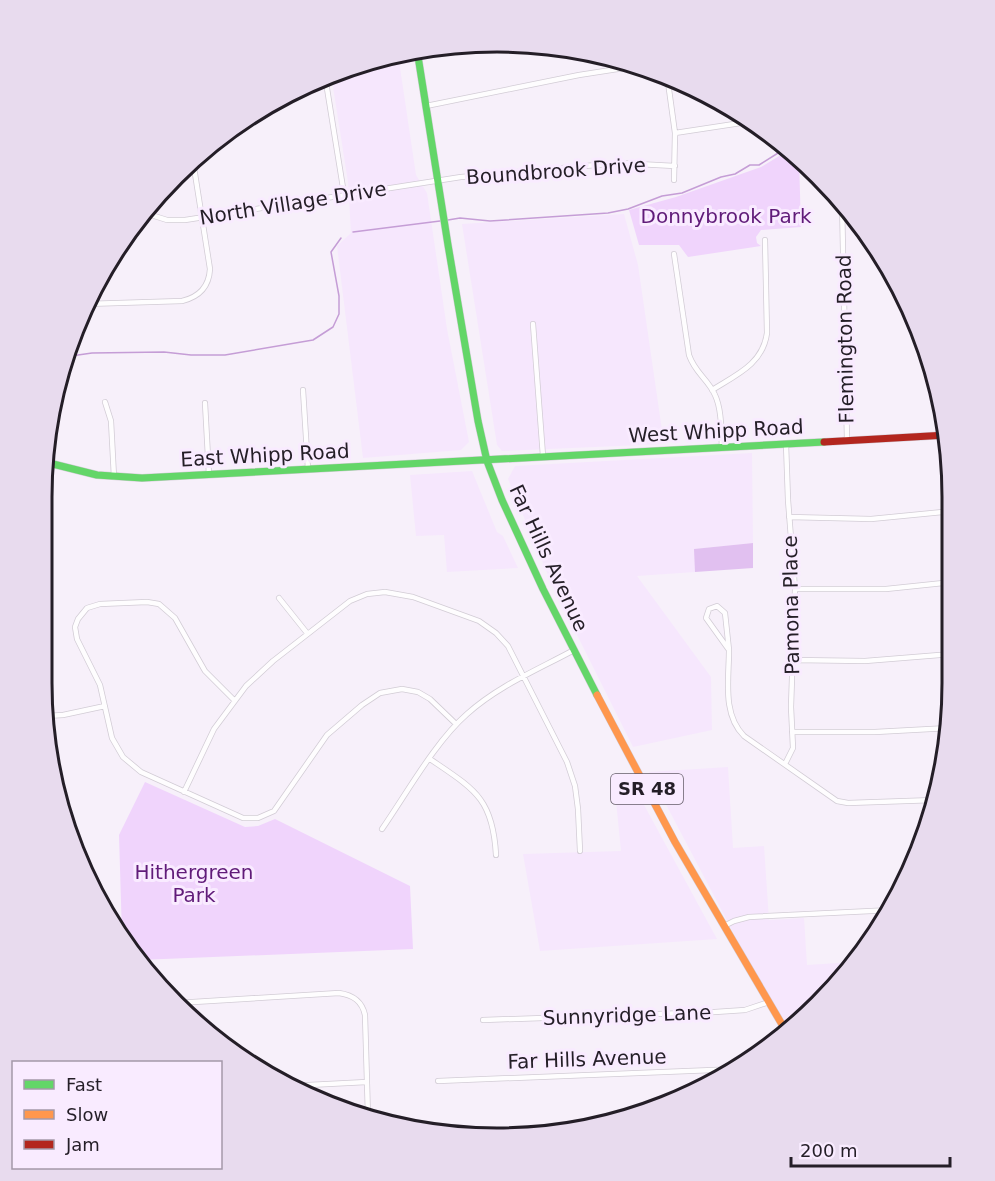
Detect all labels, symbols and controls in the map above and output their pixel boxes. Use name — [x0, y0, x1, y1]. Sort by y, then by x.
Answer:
street label: Boundbrook Drive — [465, 153, 647, 189]
street label: North Village Drive — [198, 176, 388, 230]
park label: Donnybrook Park — [641, 204, 812, 228]
street label: Flemington Road — [832, 254, 858, 424]
street label: West Whipp Road — [628, 414, 804, 448]
street label: East Whipp Road — [180, 439, 350, 471]
street label: Far Hills Avenue — [504, 481, 594, 635]
street label: Pamona Place — [778, 535, 804, 675]
road number: SR 48 — [611, 774, 683, 804]
park label: Hithergreen Park — [134, 860, 254, 907]
street label: Sunnyridge Lane — [542, 1000, 712, 1030]
street label: Far Hills Avenue — [507, 1044, 667, 1074]
legend — [12, 1061, 222, 1169]
text: Fast — [66, 1074, 102, 1095]
text: Slow — [66, 1104, 108, 1125]
scale bar — [791, 1130, 950, 1168]
text: Jam — [65, 1134, 100, 1155]
text: 200 m — [800, 1140, 858, 1161]

